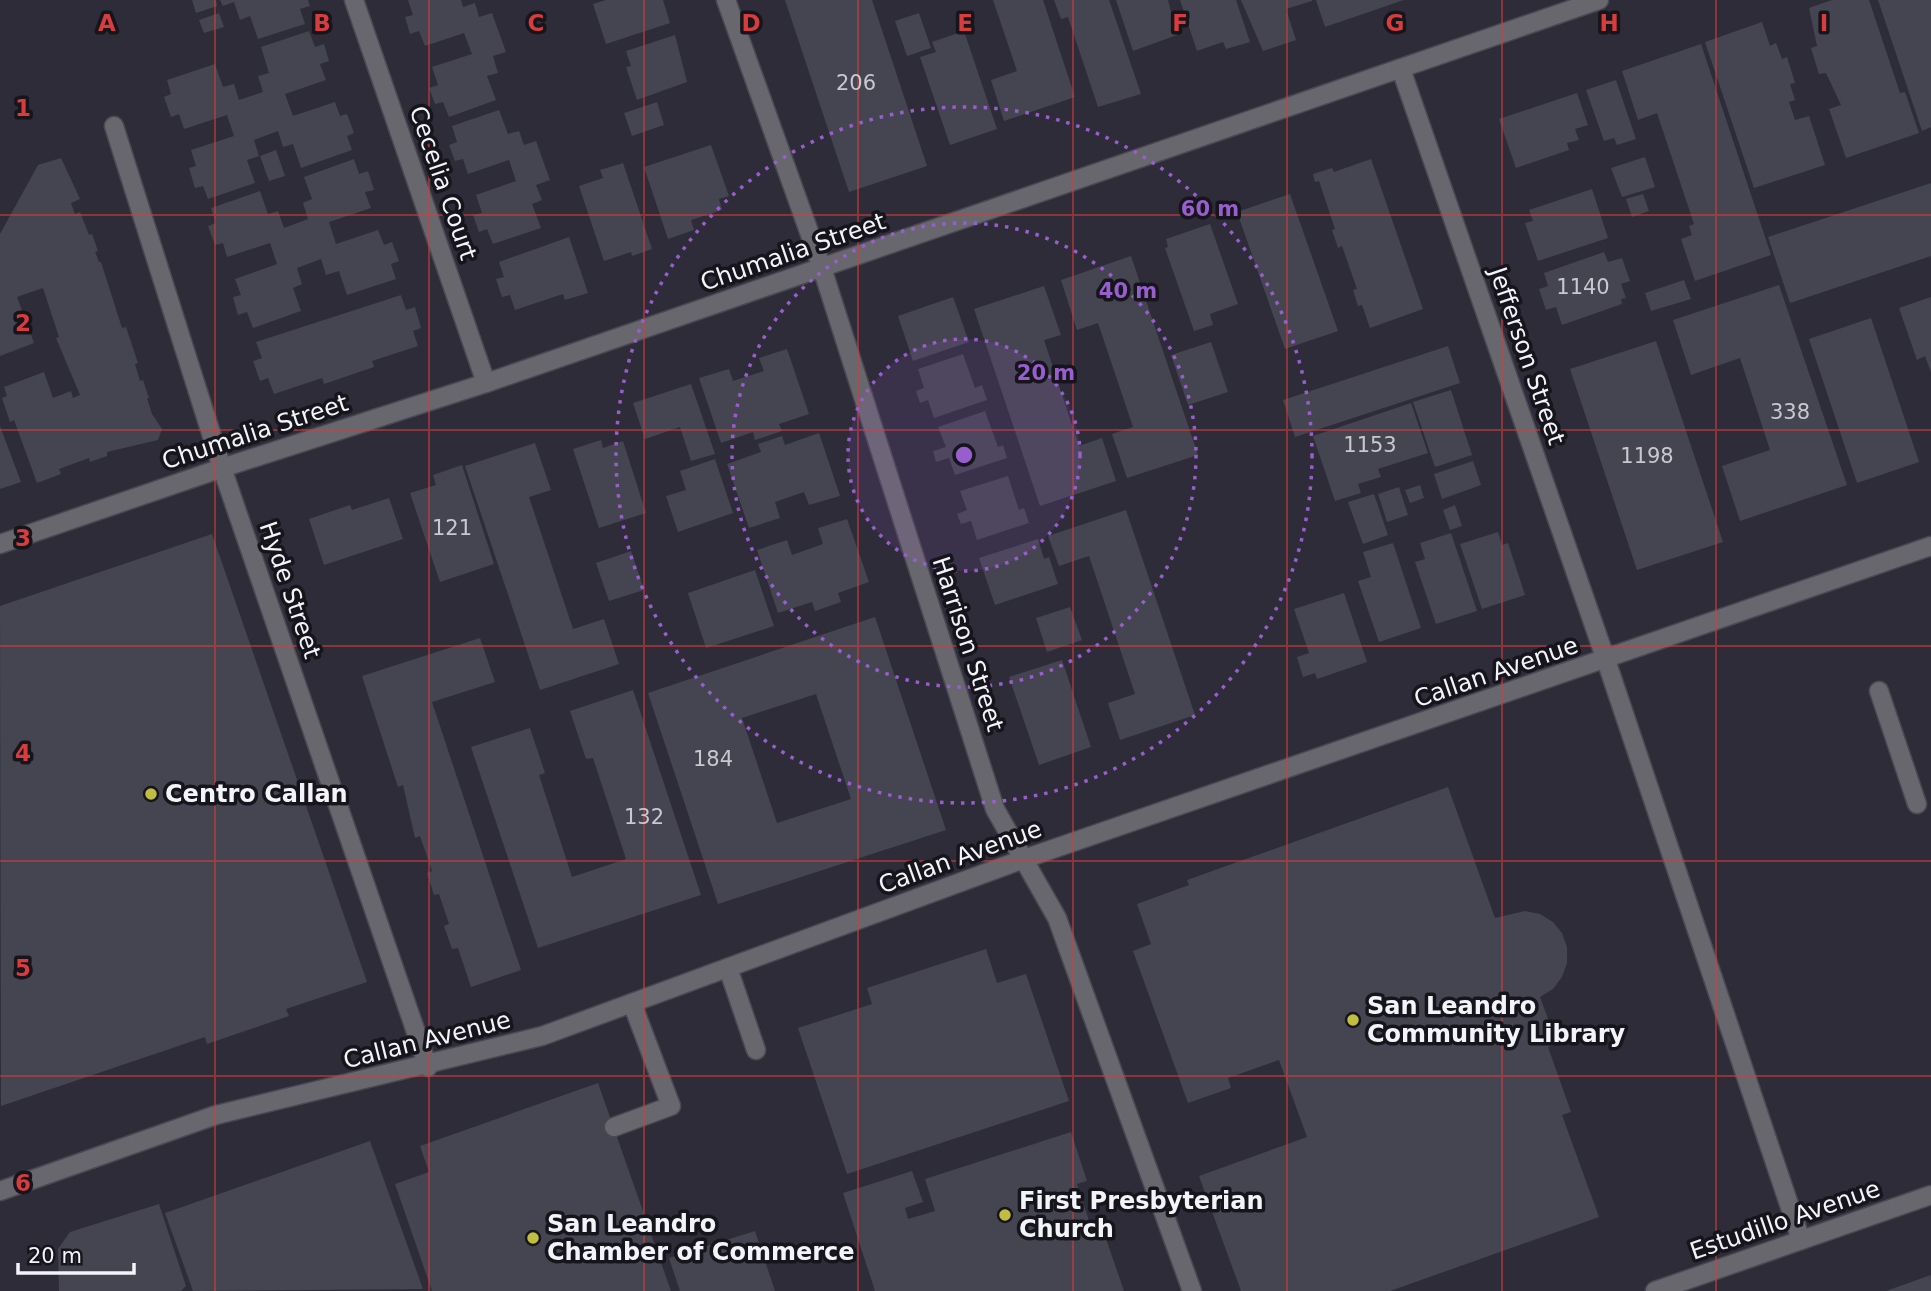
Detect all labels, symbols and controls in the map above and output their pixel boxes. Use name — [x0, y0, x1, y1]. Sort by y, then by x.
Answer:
text: A — [98, 10, 116, 36]
text: B — [313, 10, 331, 36]
text: C — [528, 10, 544, 36]
text: D — [741, 10, 761, 36]
text: E — [957, 10, 973, 36]
text: F — [1172, 10, 1188, 36]
text: G — [1386, 10, 1404, 36]
text: H — [1599, 10, 1619, 36]
text: I — [1820, 10, 1828, 36]
house number: 206 — [836, 71, 876, 95]
text: 1 — [15, 95, 31, 121]
street label: Cecelia Court — [404, 102, 482, 264]
text: 60 m — [1181, 197, 1239, 221]
street label: Chumalia Street — [697, 207, 889, 297]
street label: Jefferson Street — [1483, 262, 1571, 448]
house number: 1140 — [1556, 275, 1610, 299]
text: 40 m — [1099, 279, 1157, 303]
text: 2 — [15, 310, 31, 336]
text: 20 m — [1017, 361, 1075, 385]
street label: Chumalia Street — [158, 389, 352, 475]
house number: 338 — [1770, 400, 1810, 424]
house number: 1153 — [1343, 433, 1397, 457]
centre of rings — [952, 443, 976, 467]
house number: 1198 — [1620, 444, 1674, 468]
house number: 121 — [432, 516, 472, 540]
street label: Hyde Street — [254, 518, 326, 662]
text: 3 — [15, 525, 31, 551]
street label: Harrison Street — [927, 553, 1009, 735]
street label: Callan Avenue — [1410, 631, 1582, 713]
text: 4 — [15, 740, 31, 766]
house number: 184 — [693, 747, 733, 771]
place label: Centro Callan — [165, 780, 348, 808]
marker: Centro Callan — [143, 786, 159, 802]
house number: 132 — [624, 805, 664, 829]
street label: Callan Avenue — [875, 815, 1045, 899]
text: 5 — [15, 955, 31, 981]
place label: San Leandro Community Library — [1367, 992, 1626, 1048]
street label: Callan Avenue — [340, 1006, 514, 1074]
marker: San Leandro Community Library — [1345, 1012, 1361, 1028]
text: 6 — [15, 1170, 31, 1196]
street label: Estudillo Avenue — [1686, 1174, 1884, 1266]
place label: First Presbyterian Church — [1019, 1187, 1263, 1243]
marker: First Presbyterian Church — [997, 1207, 1013, 1223]
place label: San Leandro Chamber of Commerce — [547, 1210, 855, 1266]
marker: San Leandro Chamber of Commerce — [525, 1230, 541, 1246]
scale bar — [18, 1232, 133, 1276]
text: 20 m — [28, 1244, 82, 1268]

